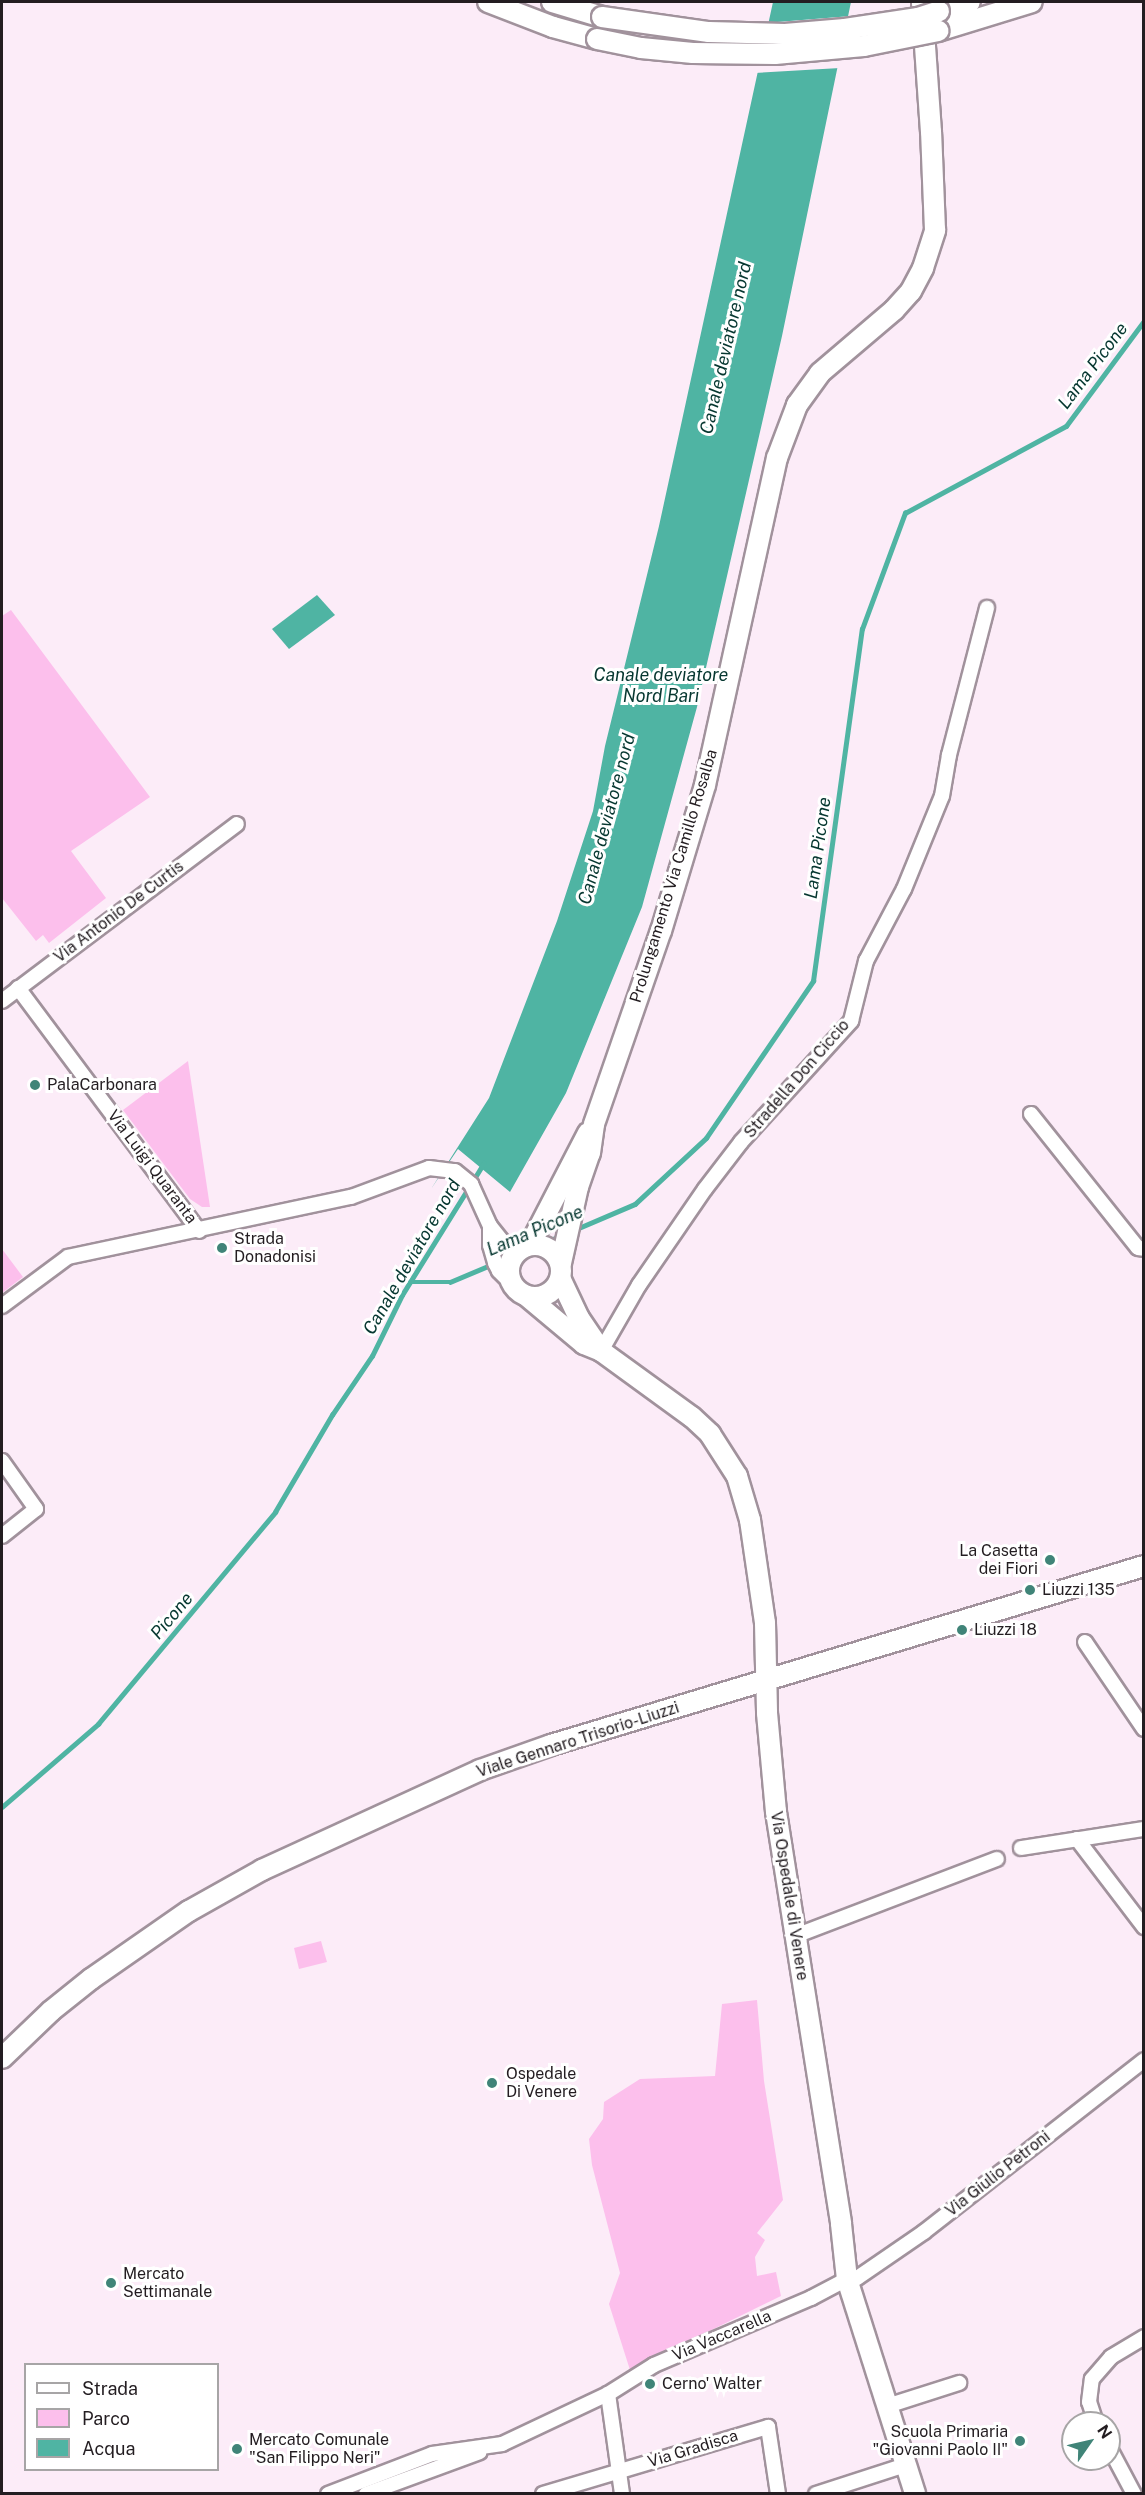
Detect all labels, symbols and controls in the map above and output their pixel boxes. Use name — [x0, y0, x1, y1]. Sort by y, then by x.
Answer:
water label: Canale deviatore nord — [696, 260, 756, 436]
water label: Lama Picone — [1054, 319, 1132, 413]
water label: Canale deviatore Nord Bari — [593, 665, 729, 708]
water label: Canale deviatore nord — [574, 731, 640, 907]
street label: Prolungamento Via Camillo Rosalba — [626, 747, 722, 1005]
water label: Lama Picone — [800, 796, 836, 900]
street label: Via Antonio De Curtis — [50, 857, 188, 967]
street label: Stradella Don Ciccio — [740, 1016, 854, 1142]
place label: PalaCarbonara — [47, 1075, 157, 1095]
marker: PalaCarbonara — [28, 1078, 42, 1092]
street label: Via Luigi Quaranta — [103, 1107, 201, 1227]
water label: Canale deviatore nord — [359, 1175, 465, 1339]
water label: Lama Picone — [484, 1201, 586, 1261]
place label: Strada Donadonisi — [234, 1229, 316, 1267]
marker: Strada Donadonisi — [215, 1241, 229, 1255]
place label: La Casetta dei Fiori — [959, 1541, 1038, 1579]
marker: La Casetta dei Fiori — [1043, 1553, 1057, 1567]
place label: Liuzzi 135 — [1042, 1580, 1115, 1600]
marker: Liuzzi 135 — [1023, 1583, 1037, 1597]
water label: Picone — [146, 1588, 198, 1644]
place label: Liuzzi 18 — [974, 1620, 1037, 1640]
marker: Liuzzi 18 — [955, 1623, 969, 1637]
street label: Viale Gennaro Trisorio-Liuzzi — [474, 1698, 682, 1782]
street label: Via Ospedale di Venere — [766, 1810, 812, 1982]
place label: Ospedale Di Venere — [506, 2064, 578, 2102]
marker: Ospedale Di Venere — [483, 2074, 501, 2092]
street label: Via Giulio Petroni — [942, 2127, 1054, 2221]
place label: Mercato Settimanale — [123, 2264, 212, 2302]
marker: Mercato Settimanale — [104, 2276, 118, 2290]
street label: Via Vaccarella — [670, 2306, 774, 2366]
legend — [24, 2363, 219, 2471]
place label: Cerno' Walter — [662, 2374, 762, 2394]
marker: Cerno' Walter — [643, 2377, 657, 2391]
text: Strada — [82, 2378, 138, 2399]
text: Parco — [82, 2408, 130, 2429]
north arrow — [1061, 2411, 1121, 2471]
text: N — [1093, 2421, 1116, 2442]
place label: Scuola Primaria "Giovanni Paolo II" — [872, 2422, 1008, 2460]
street label: Via Gradisca — [646, 2426, 740, 2472]
place label: Mercato Comunale "San Filippo Neri" — [249, 2430, 389, 2468]
marker: Scuola Primaria "Giovanni Paolo II" — [1013, 2434, 1027, 2448]
text: Acqua — [82, 2438, 135, 2459]
marker: Mercato Comunale "San Filippo Neri" — [230, 2442, 244, 2456]

